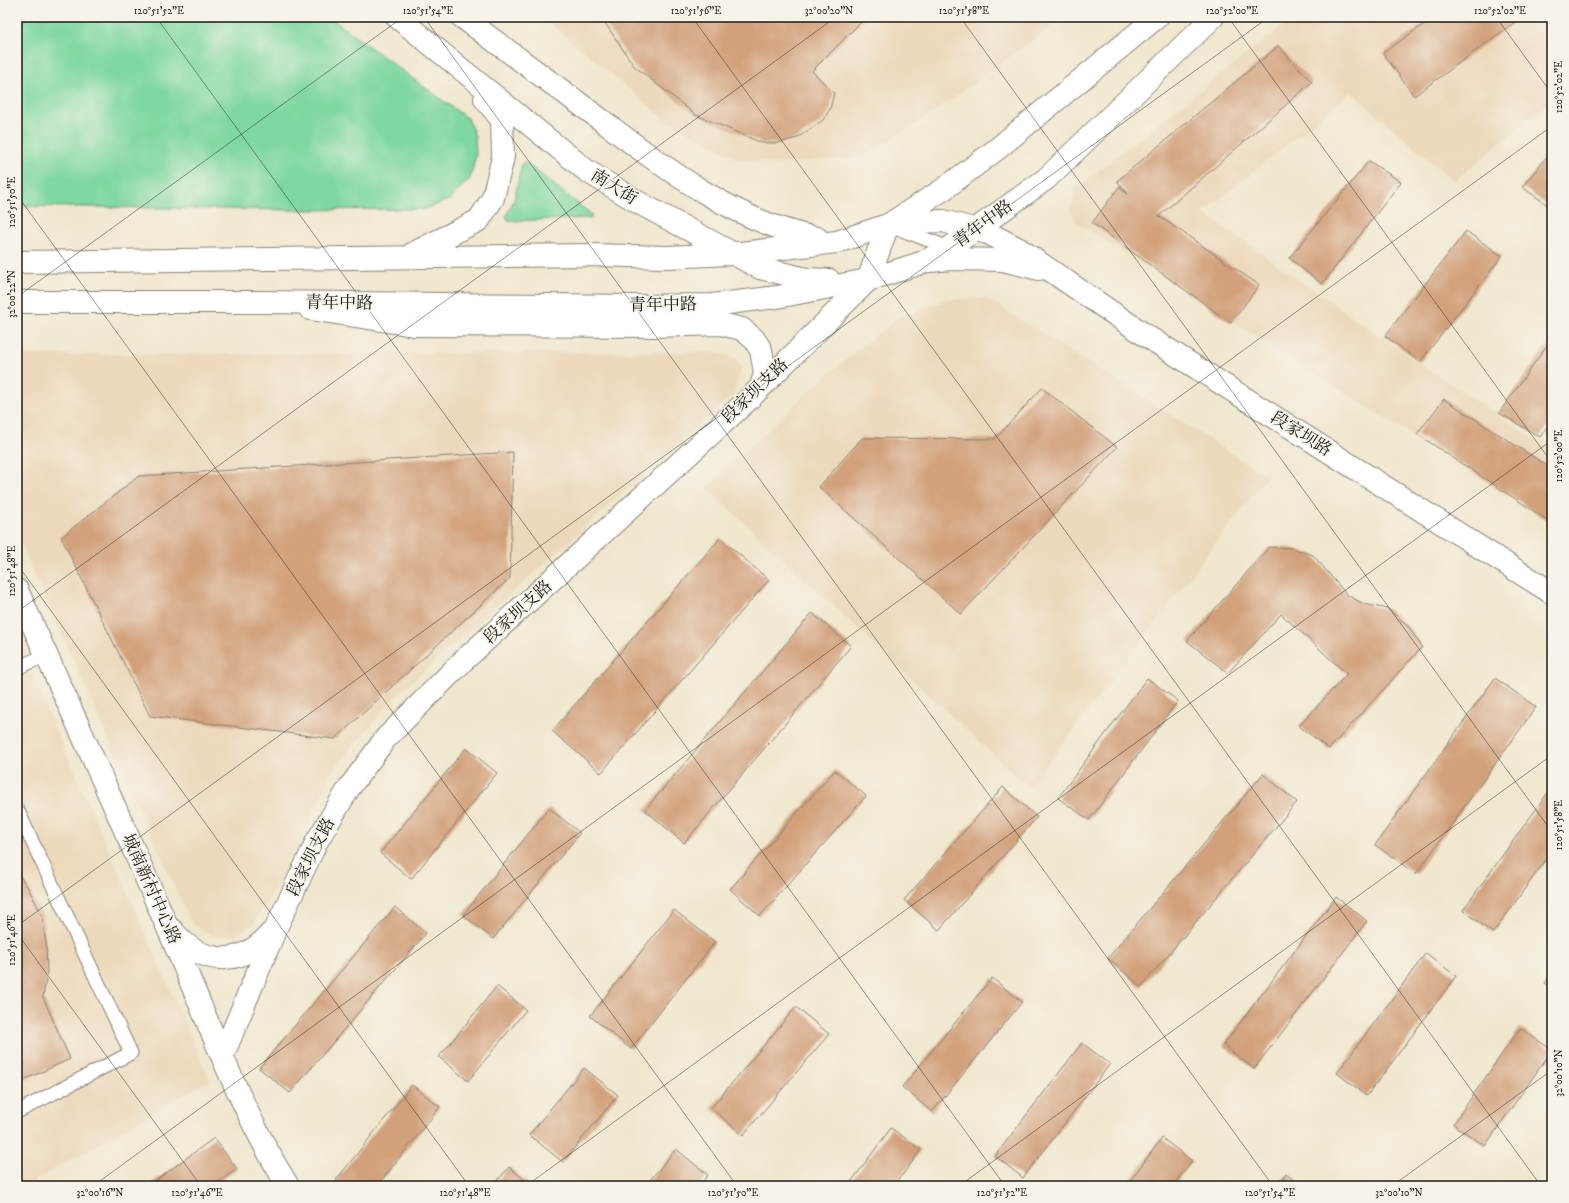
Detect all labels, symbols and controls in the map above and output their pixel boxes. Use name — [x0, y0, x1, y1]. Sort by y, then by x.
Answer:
text: 120°51'52"E — [134, 5, 184, 17]
text: 120°51'54"E — [403, 5, 453, 17]
text: 120°51'56"E — [671, 5, 721, 17]
text: 32°00'20"N — [805, 5, 853, 17]
text: 120°51'58"E — [939, 5, 989, 17]
text: 120°52'00"E — [1206, 5, 1258, 17]
text: 120°52'02"E — [1474, 5, 1526, 17]
text: 120°52'02"E — [1553, 61, 1565, 113]
street label: 南大街 — [587, 164, 641, 210]
text: 120°51'50"E — [6, 177, 18, 227]
street label: 青年中路 — [949, 195, 1017, 253]
text: 32°00'22"N — [6, 270, 18, 318]
street label: 青年中路 — [305, 291, 373, 315]
street label: 青年中路 — [629, 293, 697, 317]
street label: 段家坝支路 — [717, 354, 793, 428]
street label: 段家坝路 — [1266, 407, 1336, 461]
text: 120°52'00"E — [1553, 430, 1565, 482]
text: 120°51'48"E — [6, 545, 18, 597]
street label: 段家坝支路 — [479, 575, 557, 649]
text: 120°51'58"E — [1553, 800, 1565, 850]
street label: 段家坝支路 — [282, 814, 340, 900]
street label: 城南新村中心路 — [117, 830, 185, 948]
text: 120°51'46"E — [6, 914, 18, 966]
text: 32°00'10"N — [1553, 1049, 1565, 1097]
text: 32°00'16"N — [76, 1187, 124, 1199]
text: 120°51'46"E — [171, 1187, 223, 1199]
text: 120°51'48"E — [439, 1187, 491, 1199]
text: 120°51'50"E — [708, 1187, 758, 1199]
text: 120°51'52"E — [977, 1187, 1027, 1199]
text: 120°51'54"E — [1245, 1187, 1295, 1199]
text: 32°00'10"N — [1375, 1187, 1423, 1199]

